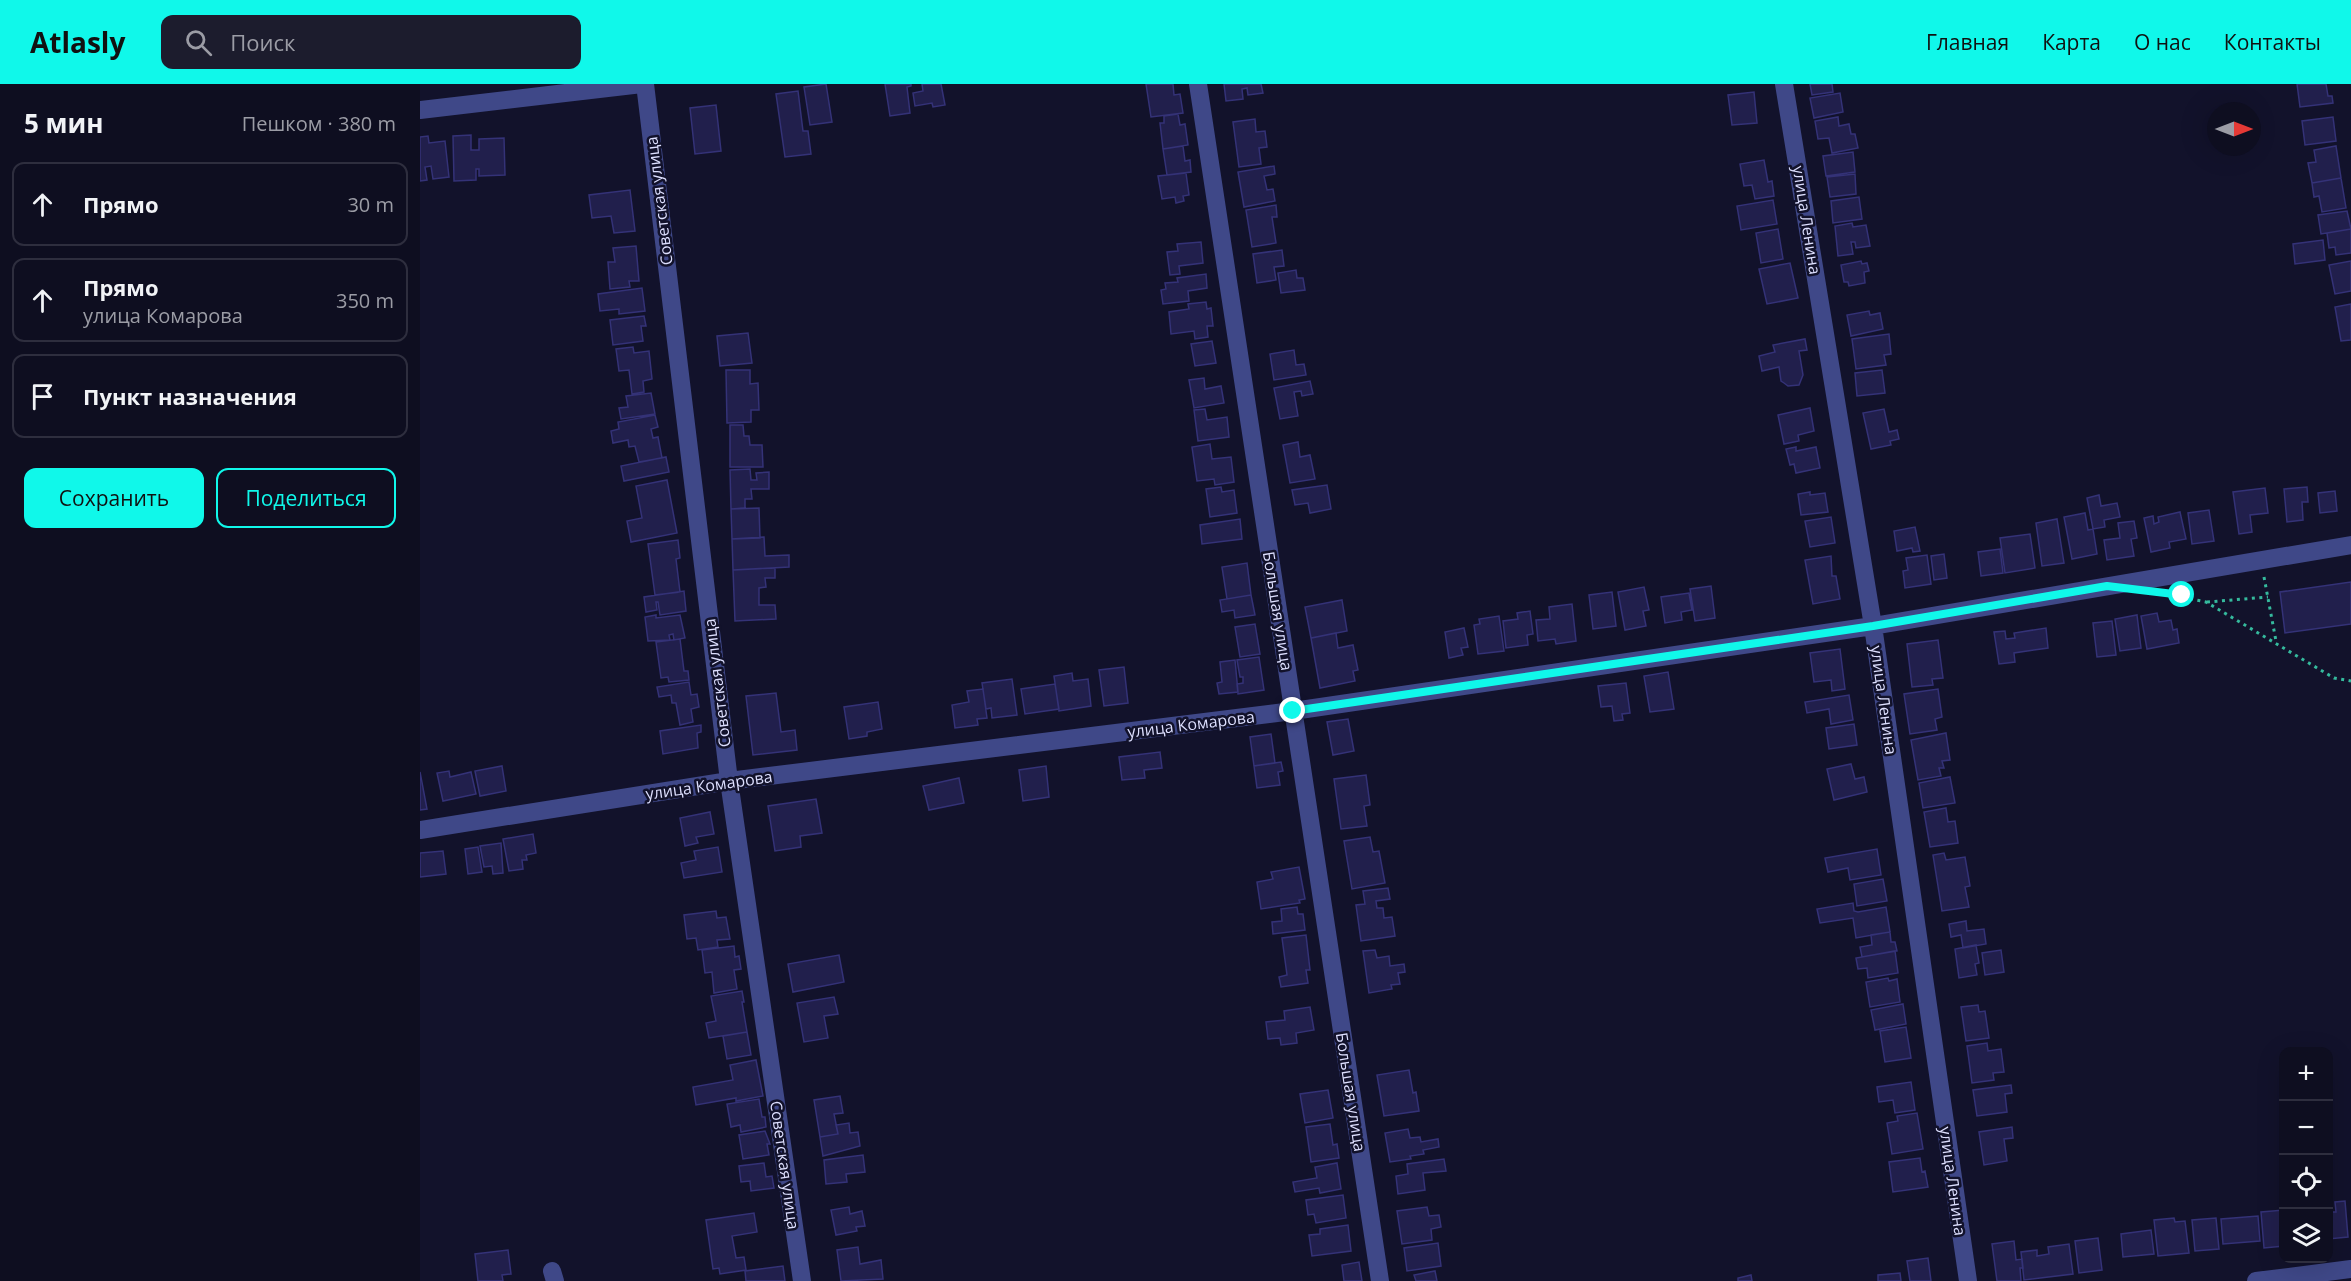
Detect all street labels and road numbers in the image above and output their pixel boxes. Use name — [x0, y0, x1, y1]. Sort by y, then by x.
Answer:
street label: Советская улица — [640, 135, 678, 267]
street label: улица Ленина — [1788, 164, 1826, 276]
street label: Большая улица — [1258, 550, 1298, 672]
street label: Советская улица — [698, 617, 736, 749]
street label: улица Ленина — [1865, 644, 1903, 756]
street label: улица Комарова — [1126, 705, 1256, 743]
street label: улица Комарова — [644, 765, 774, 805]
street label: Большая улица — [1331, 1031, 1371, 1153]
street label: Советская улица — [765, 1099, 805, 1231]
street label: улица Ленина — [1934, 1125, 1972, 1237]

